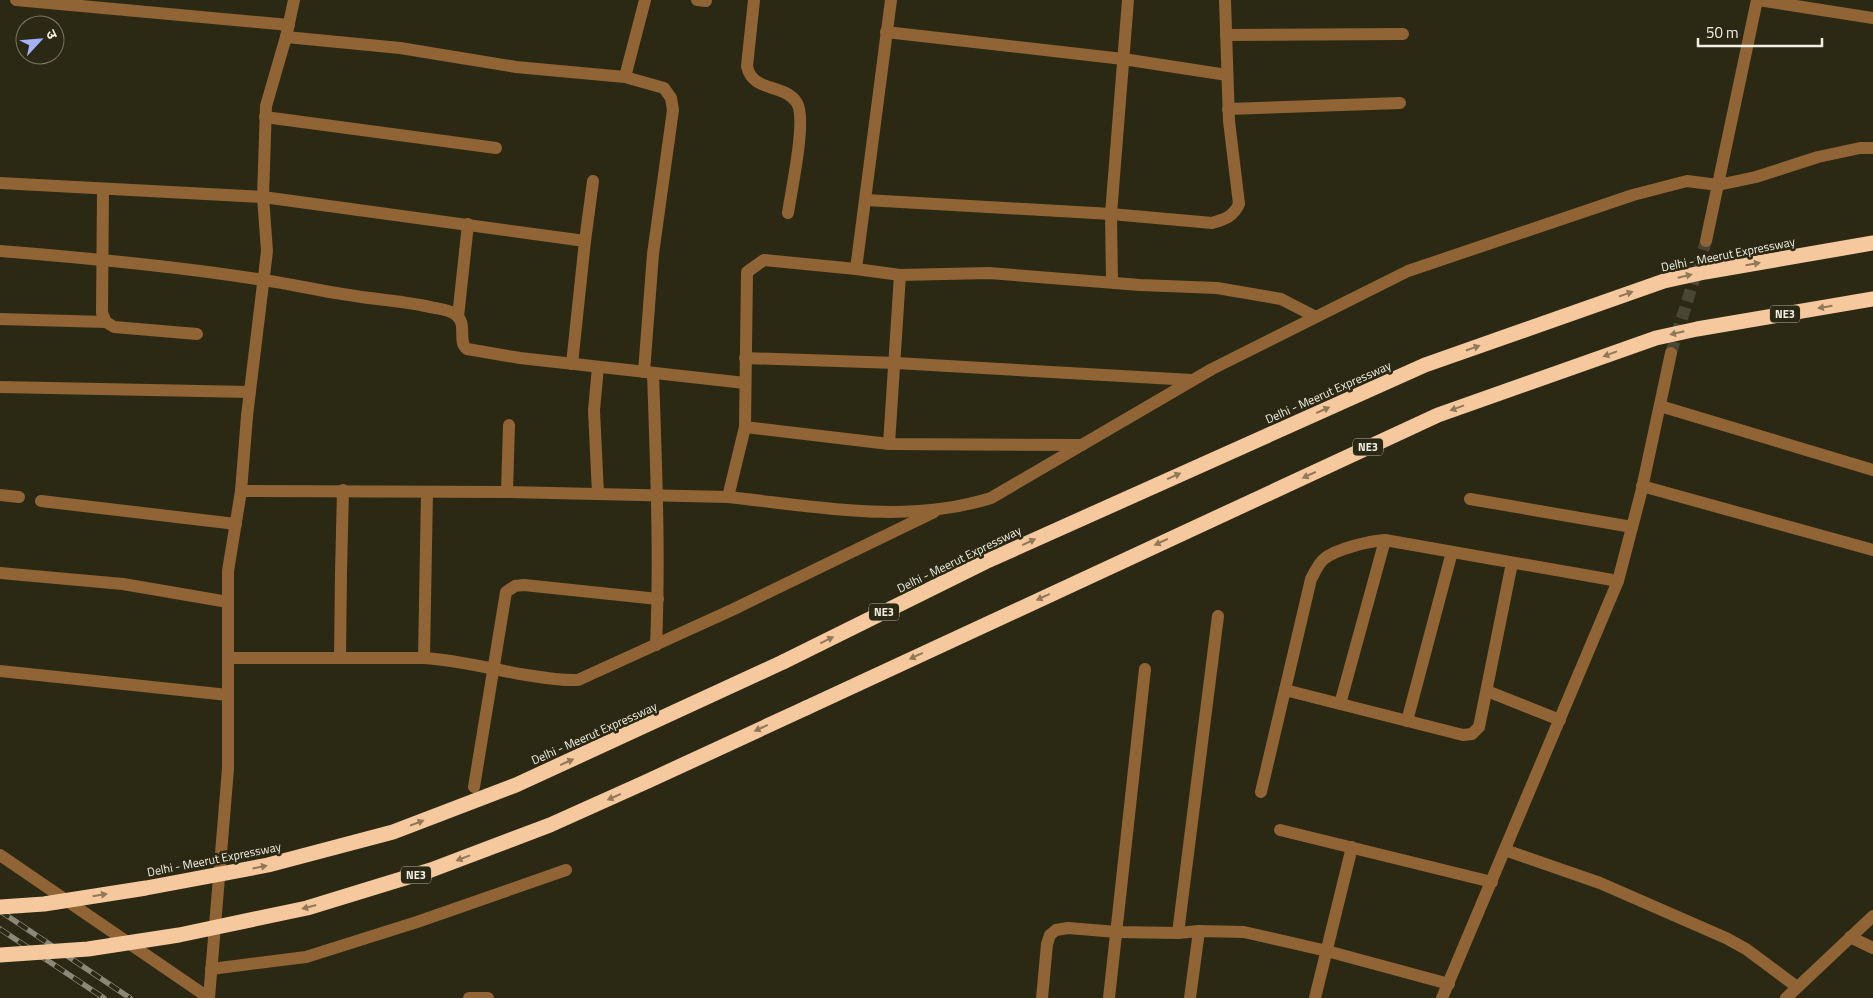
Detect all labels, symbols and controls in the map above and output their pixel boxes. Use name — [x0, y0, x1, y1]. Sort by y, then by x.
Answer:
north arrow — [15, 15, 65, 65]
scale bar — [1698, 15, 1822, 47]
text: 50 m — [1706, 21, 1739, 44]
text: उ — [41, 26, 64, 43]
street label: Delhi - Meerut Expressway — [1659, 232, 1797, 276]
one-way arrow — [1746, 259, 1762, 267]
one-way arrow — [1677, 272, 1692, 280]
one-way arrow — [1619, 290, 1634, 298]
one-way arrow — [1817, 304, 1833, 312]
road number: NE3 — [1770, 306, 1800, 322]
one-way arrow — [1669, 329, 1684, 337]
one-way arrow — [1466, 344, 1481, 352]
one-way arrow — [1602, 350, 1617, 358]
street label: Delhi - Meerut Expressway — [1262, 356, 1394, 428]
one-way arrow — [1449, 405, 1464, 413]
one-way arrow — [1316, 406, 1330, 414]
road number: NE3 — [1353, 438, 1383, 456]
one-way arrow — [1302, 471, 1316, 479]
one-way arrow — [1167, 472, 1181, 480]
street label: Delhi - Meerut Expressway — [894, 521, 1025, 597]
one-way arrow — [1022, 538, 1036, 546]
one-way arrow — [1154, 539, 1168, 547]
one-way arrow — [1036, 593, 1050, 601]
road number: NE3 — [869, 604, 899, 620]
one-way arrow — [820, 636, 834, 644]
one-way arrow — [909, 652, 923, 660]
street label: Delhi - Meerut Expressway — [528, 697, 660, 769]
one-way arrow — [754, 725, 768, 733]
one-way arrow — [560, 758, 574, 766]
one-way arrow — [607, 793, 621, 801]
one-way arrow — [410, 819, 425, 827]
street label: Delhi - Meerut Expressway — [145, 837, 283, 881]
one-way arrow — [456, 855, 471, 862]
one-way arrow — [253, 862, 269, 870]
road number: NE3 — [401, 866, 431, 884]
one-way arrow — [93, 891, 109, 899]
one-way arrow — [301, 903, 316, 911]

